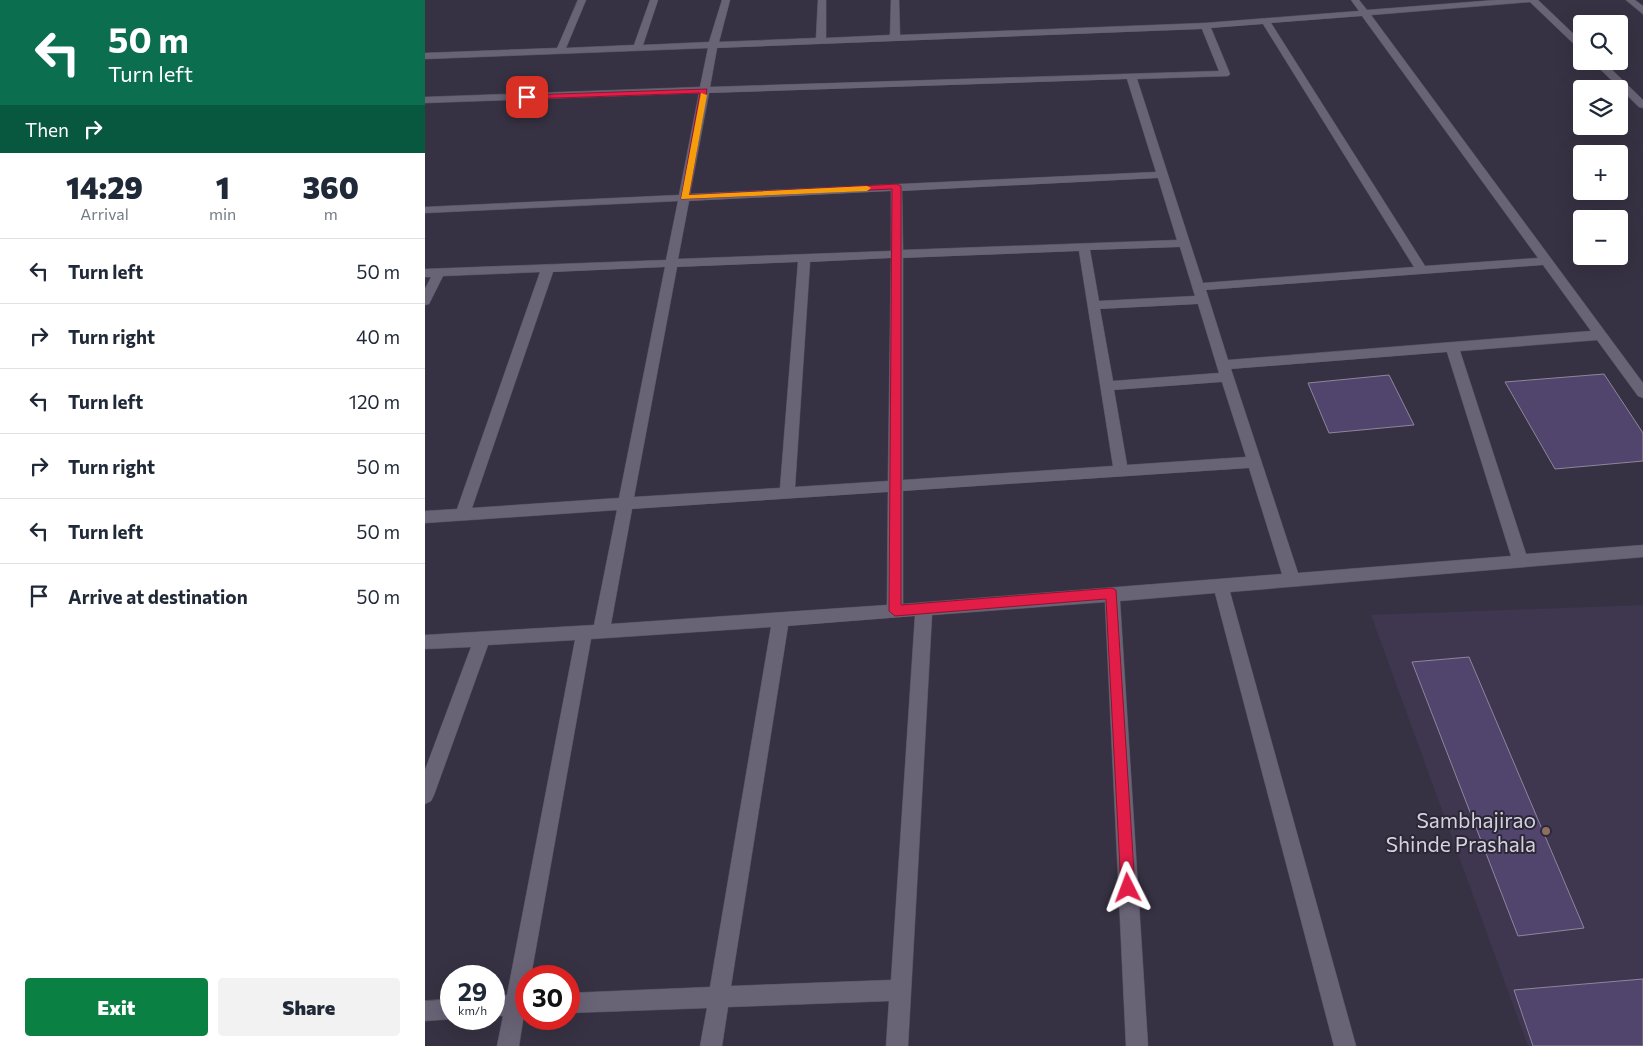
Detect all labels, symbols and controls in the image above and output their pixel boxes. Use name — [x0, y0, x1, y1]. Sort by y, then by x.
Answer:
map controls — [1573, 15, 1628, 265]
button: search — [1573, 15, 1628, 70]
text: 50 m — [108, 17, 189, 60]
icon: left — [25, 20, 90, 85]
text: Turn left — [108, 60, 193, 87]
pin — [506, 76, 548, 118]
button: layers — [1573, 80, 1628, 135]
icon: arrive — [513, 83, 541, 111]
icon: right — [79, 115, 107, 143]
text: Then — [25, 118, 69, 141]
button: + — [1573, 145, 1628, 200]
text: 14:29 — [66, 168, 143, 205]
text: 1 — [216, 168, 230, 205]
text: 360 — [302, 168, 359, 205]
text: Arrival — [80, 204, 129, 223]
text: min — [209, 204, 236, 223]
text: m — [324, 204, 338, 223]
button: − — [1573, 210, 1628, 265]
icon: left — [25, 257, 53, 285]
text: Turn left — [68, 260, 143, 283]
text: 50 m — [356, 260, 400, 283]
icon: right — [25, 322, 53, 350]
text: Turn right — [68, 325, 155, 348]
text: 40 m — [356, 325, 400, 348]
icon: left — [25, 387, 53, 415]
text: Turn left — [68, 390, 143, 413]
text: 120 m — [349, 390, 400, 413]
icon: right — [25, 452, 53, 480]
text: Turn right — [68, 455, 155, 478]
text: 50 m — [356, 455, 400, 478]
icon: left — [25, 517, 53, 545]
text: Turn left — [68, 520, 143, 543]
text: 50 m — [356, 520, 400, 543]
icon: arrive — [25, 582, 53, 610]
text: Arrive at destination — [68, 585, 248, 608]
text: 50 m — [356, 585, 400, 608]
place label: Sambhajirao Shinde Prashala — [1386, 807, 1536, 856]
marker: Sambhajirao Shinde Prashala — [1540, 825, 1552, 837]
position arrow — [1101, 861, 1153, 913]
speed limit sign: 30 — [515, 965, 580, 1030]
text: 29 — [458, 976, 487, 1006]
button: Exit — [25, 978, 208, 1036]
button: Share — [218, 978, 400, 1036]
text: km/h — [458, 1003, 487, 1017]

